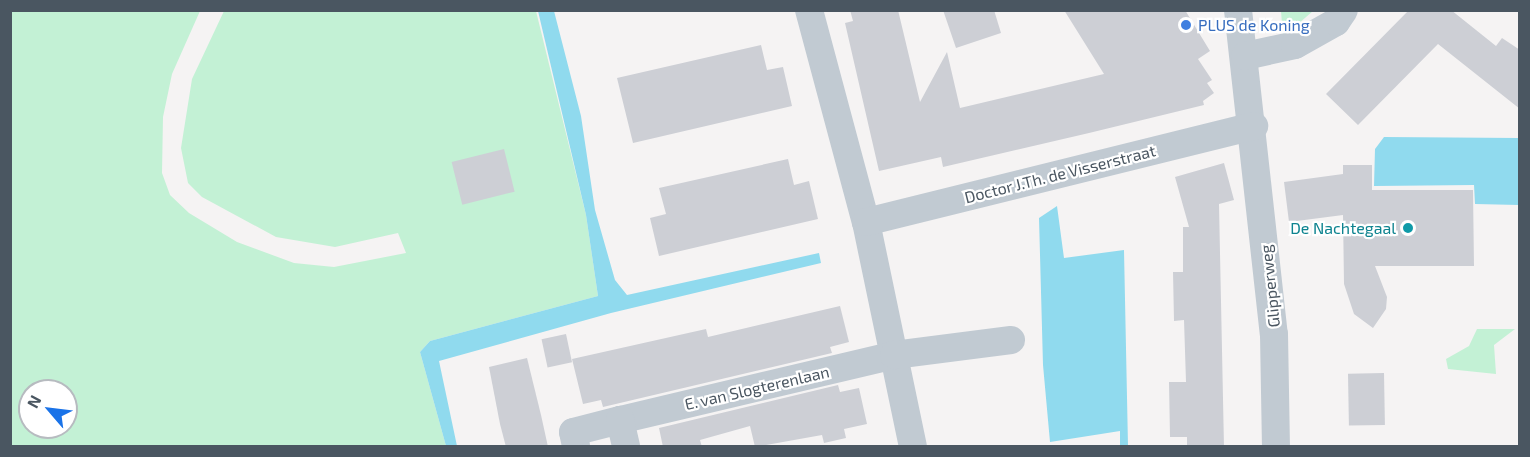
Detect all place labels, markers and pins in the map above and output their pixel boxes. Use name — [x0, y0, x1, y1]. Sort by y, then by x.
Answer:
place label: PLUS de Koning — [1198, 15, 1310, 35]
marker: PLUS de Koning — [1179, 18, 1193, 32]
place label: De Nachtegaal — [1290, 218, 1396, 238]
marker: De Nachtegaal — [1401, 221, 1415, 235]

